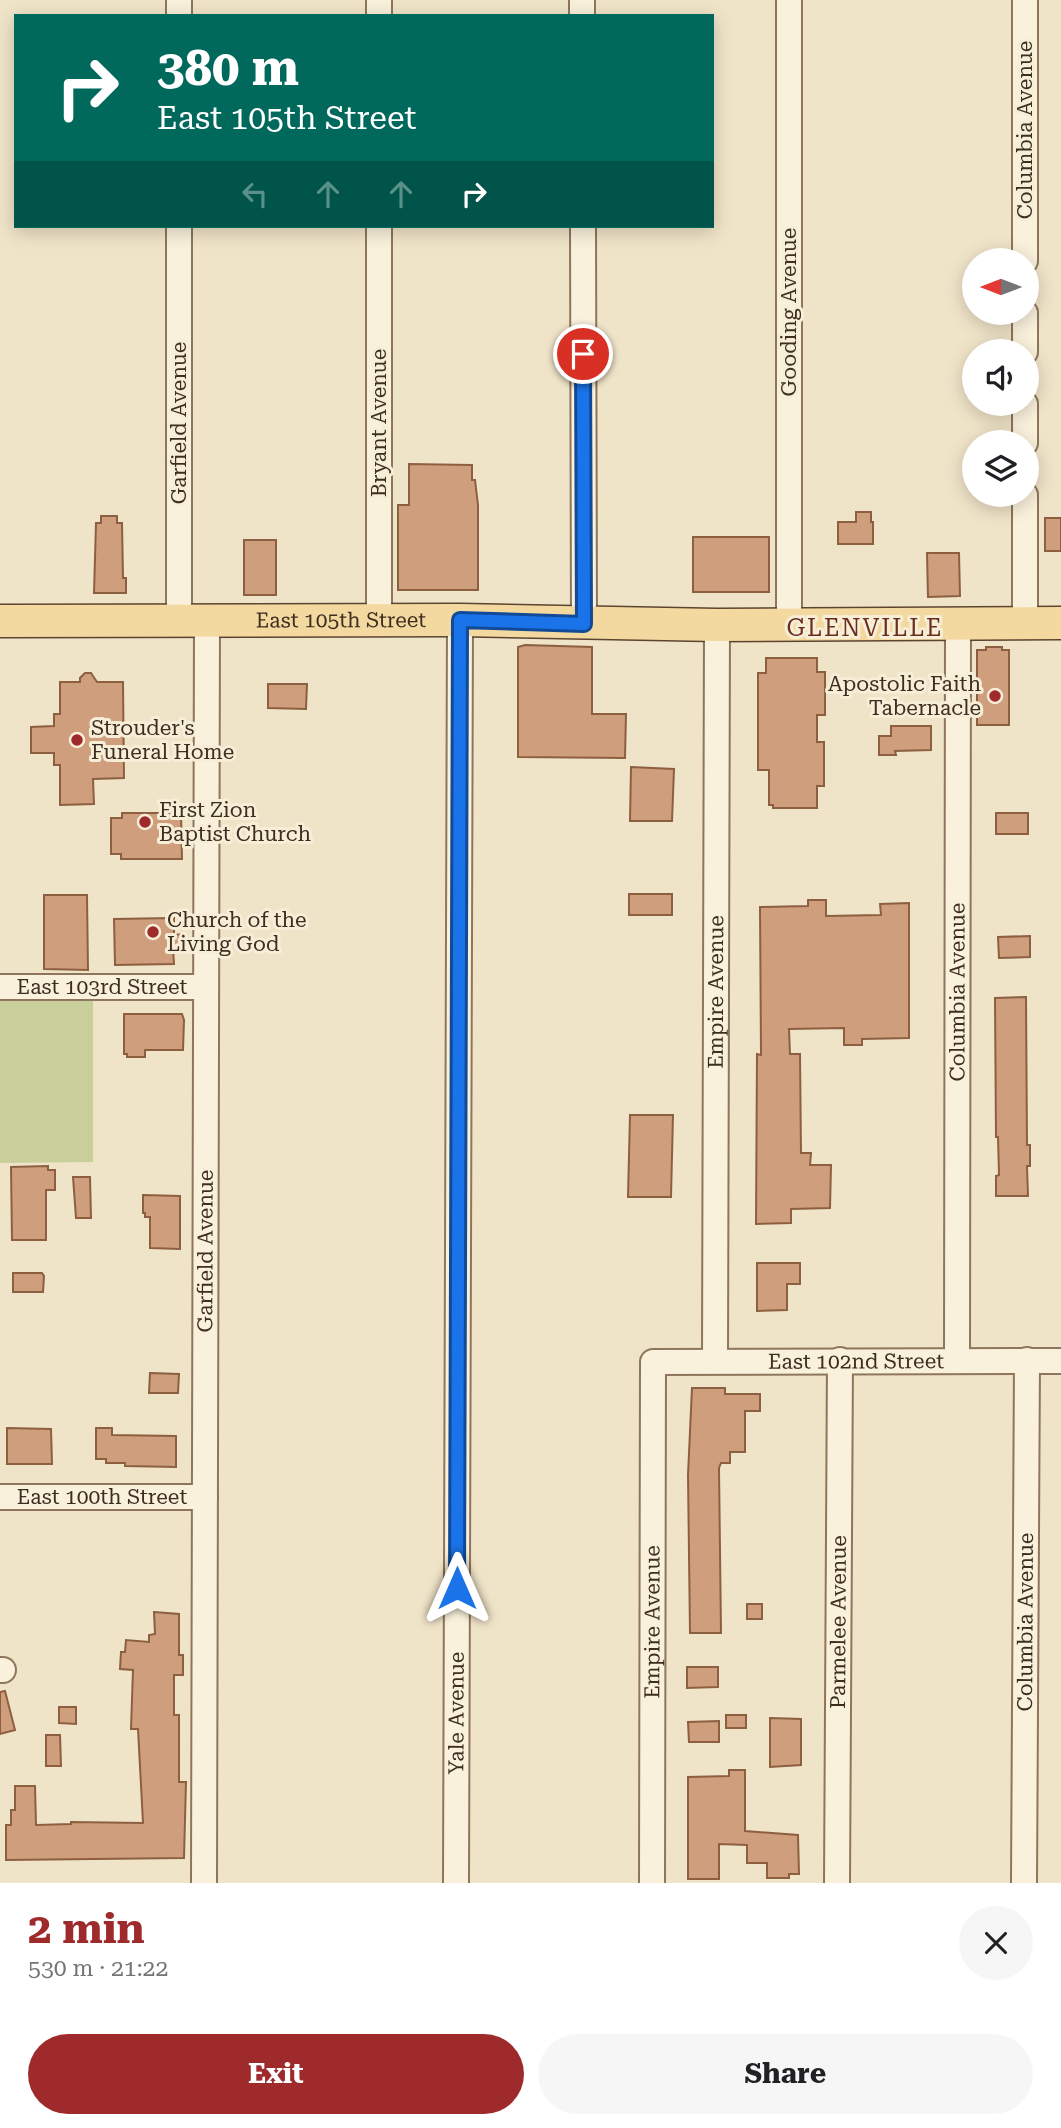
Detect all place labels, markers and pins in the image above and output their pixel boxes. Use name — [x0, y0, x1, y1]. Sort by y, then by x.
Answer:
pin — [553, 324, 613, 384]
place label: Apostolic Faith Tabernacle — [828, 672, 981, 720]
marker: Apostolic Faith Tabernacle — [987, 688, 1003, 704]
place label: Strouder's Funeral Home — [91, 716, 234, 764]
marker: Strouder's Funeral Home — [69, 732, 85, 748]
place label: First Zion Baptist Church — [159, 798, 311, 846]
marker: First Zion Baptist Church — [137, 814, 153, 830]
place label: Church of the Living God — [167, 908, 307, 956]
marker: Church of the Living God — [145, 924, 161, 940]

